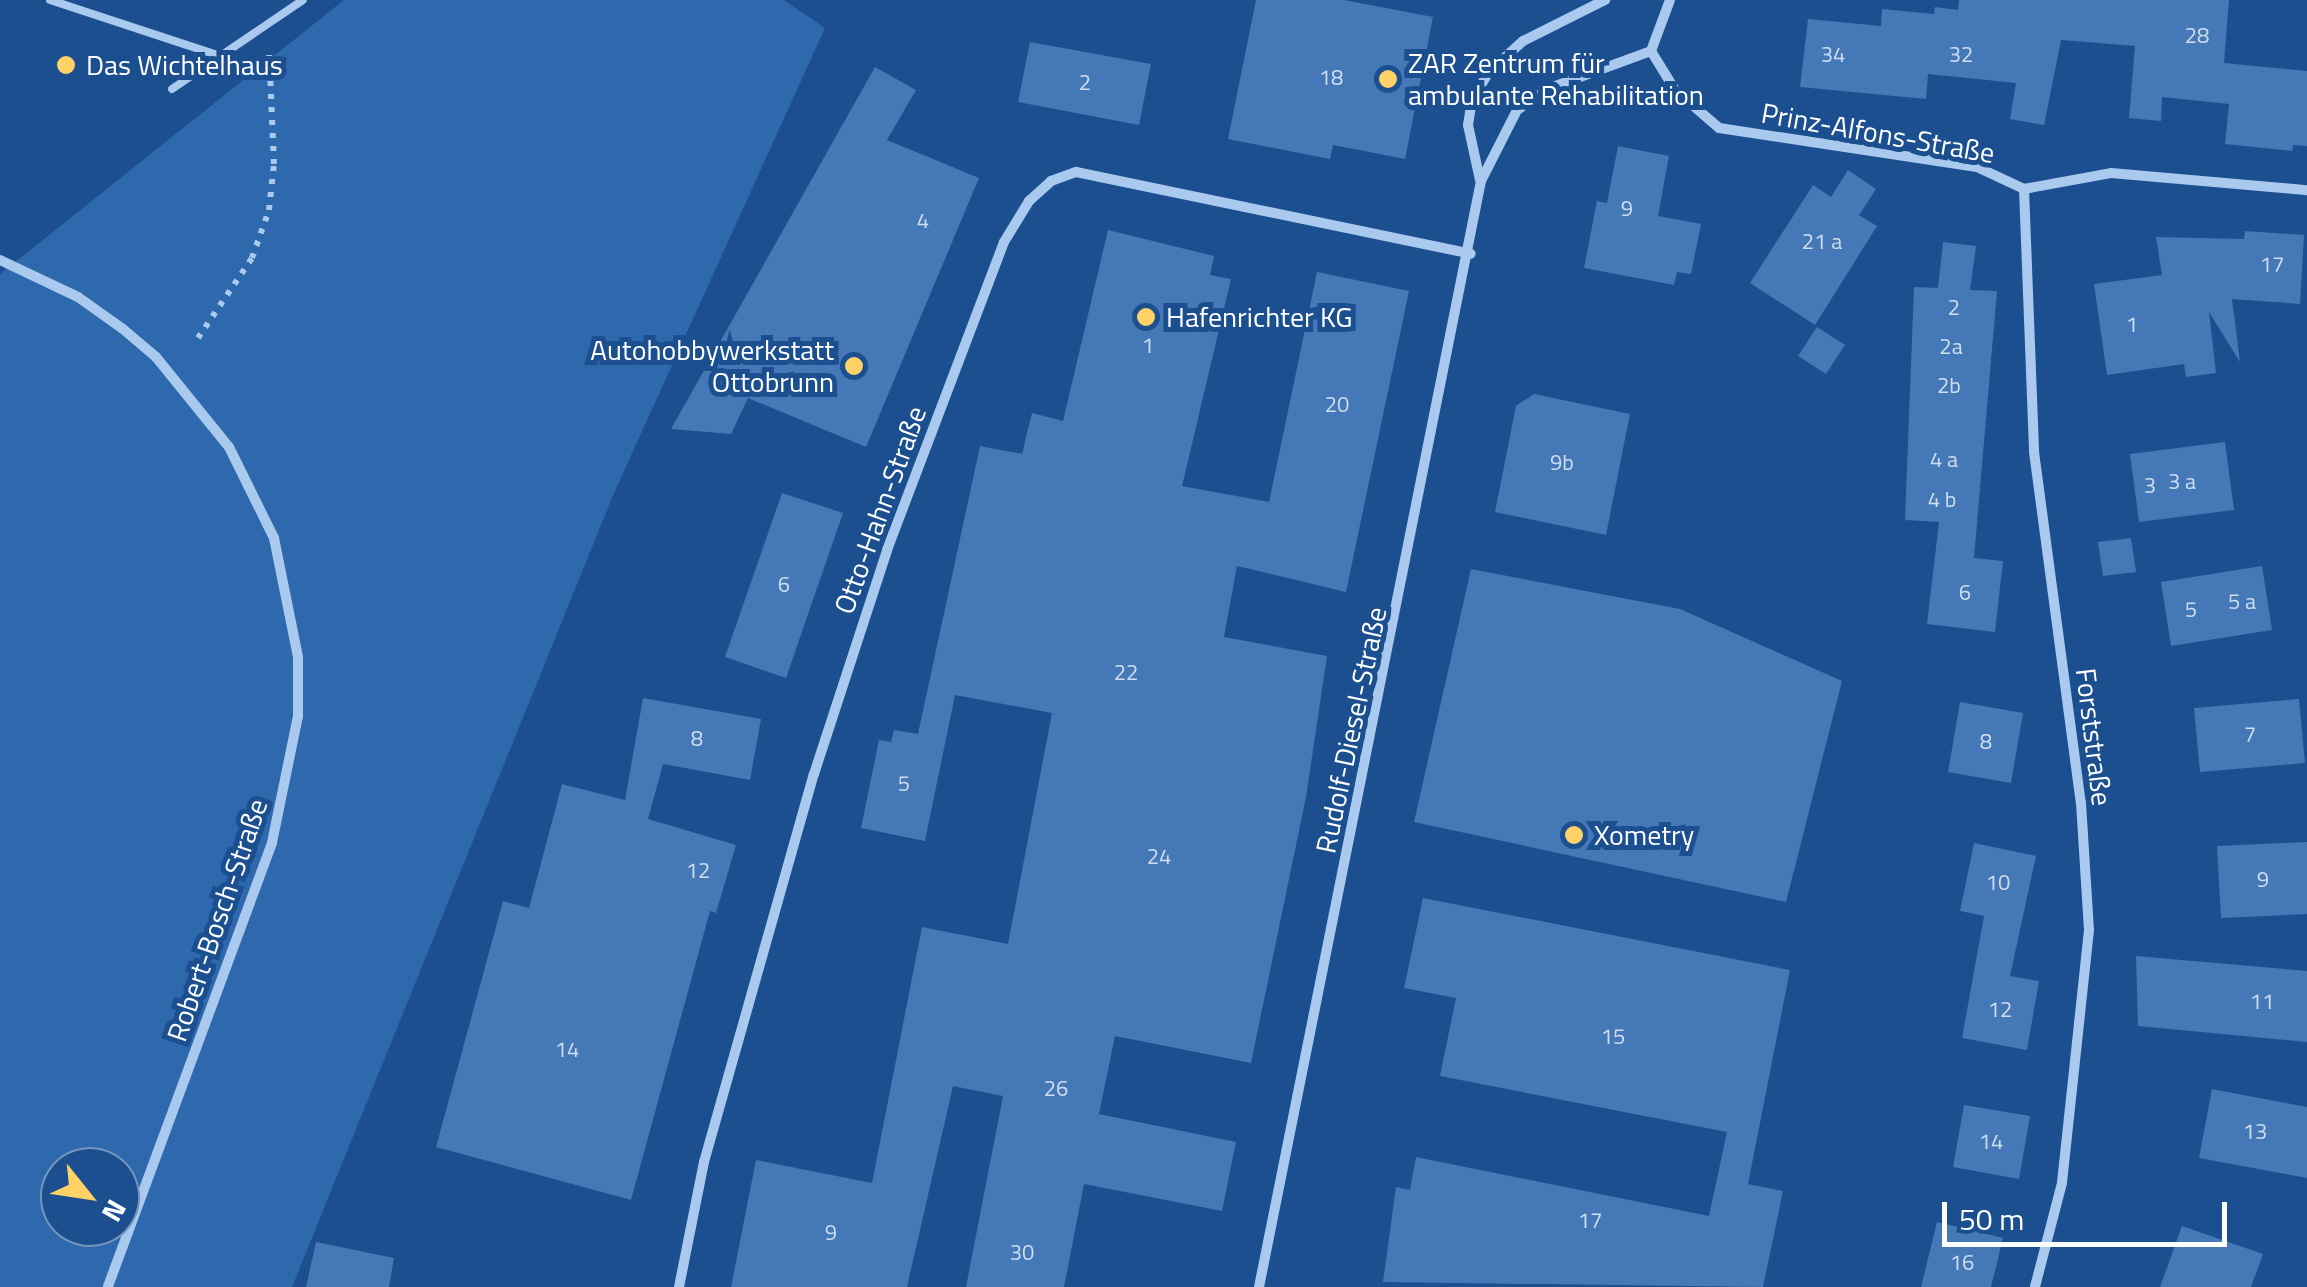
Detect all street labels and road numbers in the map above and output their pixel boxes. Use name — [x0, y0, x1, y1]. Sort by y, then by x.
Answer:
street label: Prinz-Alfons-Straße — [1759, 96, 1997, 170]
street label: Otto-Hahn-Straße — [827, 402, 933, 618]
street label: Rudolf-Diesel-Straße — [1309, 604, 1393, 856]
street label: Forststraße — [2069, 666, 2119, 808]
street label: Robert-Bosch-Straße — [160, 794, 274, 1046]

